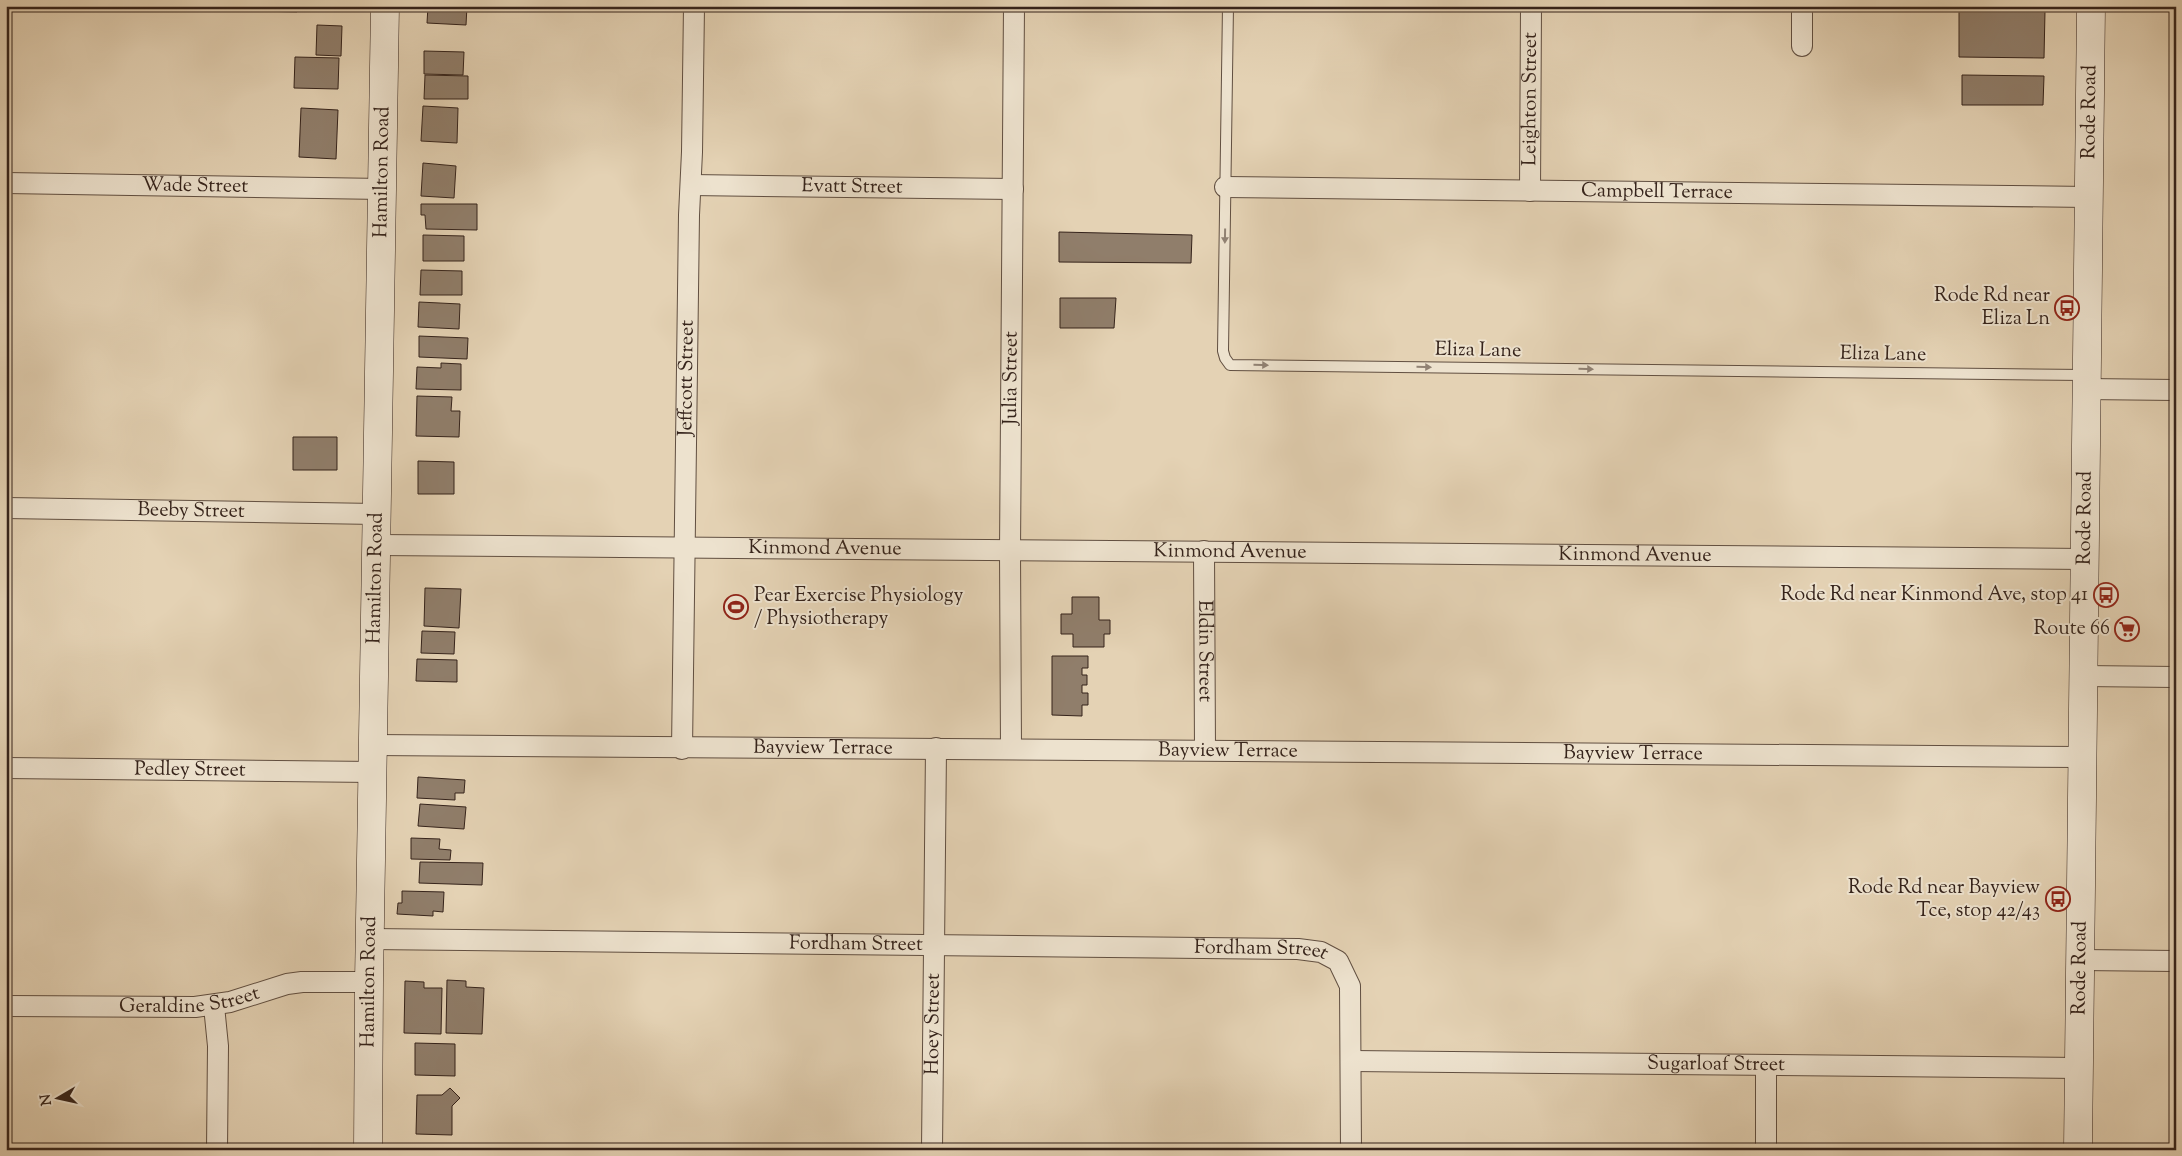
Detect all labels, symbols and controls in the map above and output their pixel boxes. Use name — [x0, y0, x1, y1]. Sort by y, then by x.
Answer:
street label: Leighton Street — [1516, 32, 1545, 166]
street label: Rode Road — [2075, 65, 2105, 159]
street label: Hamilton Road — [367, 106, 398, 238]
street label: Wade Street — [142, 171, 249, 201]
street label: Evatt Street — [801, 172, 903, 202]
street label: Campbell Terrace — [1581, 177, 1733, 207]
one-way arrow — [1220, 228, 1228, 244]
place label: Rode Rd near Eliza Ln — [1934, 282, 2050, 334]
bus stop icon: Rode Rd near Eliza Ln — [2054, 295, 2080, 321]
street label: Jeffcott Street — [672, 319, 702, 437]
street label: Julia Street — [996, 331, 1026, 426]
street label: Eliza Lane — [1434, 336, 1522, 366]
street label: Eliza Lane — [1839, 340, 1927, 370]
one-way arrow — [1253, 362, 1269, 370]
one-way arrow — [1416, 363, 1432, 371]
one-way arrow — [1578, 365, 1594, 373]
street label: Rode Road — [2070, 471, 2100, 565]
street label: Beeby Street — [137, 496, 245, 526]
street label: Hamilton Road — [360, 512, 391, 644]
street label: Kinmond Avenue — [748, 534, 902, 564]
street label: Kinmond Avenue — [1153, 537, 1307, 567]
street label: Kinmond Avenue — [1558, 540, 1712, 570]
place label: Rode Rd near Kinmond Ave, stop 41 — [1780, 581, 2088, 610]
place label: Pear Exercise Physiology / Physiotherapy — [754, 582, 963, 634]
bus stop icon: Rode Rd near Kinmond Ave, stop 41 — [2093, 582, 2119, 608]
sports icon: Pear Exercise Physiology / Physiotherapy — [723, 594, 749, 620]
street label: Eldin Street — [1190, 600, 1219, 702]
place label: Route 66 — [2033, 615, 2110, 644]
supermarket icon: Route 66 — [2114, 616, 2140, 642]
street label: Bayview Terrace — [753, 733, 893, 763]
street label: Bayview Terrace — [1158, 736, 1298, 766]
street label: Bayview Terrace — [1563, 739, 1703, 769]
street label: Pedley Street — [134, 755, 246, 785]
place label: Rode Rd near Bayview Tce, stop 42/43 — [1848, 874, 2040, 926]
bus stop icon: Rode Rd near Bayview Tce, stop 42/43 — [2045, 886, 2071, 912]
street label: Hamilton Road — [354, 916, 385, 1048]
street label: Rode Road — [2065, 921, 2095, 1015]
street label: Fordham Street — [789, 929, 923, 959]
street label: Fordham Street — [1194, 933, 1334, 968]
street label: Hoey Street — [918, 973, 948, 1075]
street label: Geraldine Street — [119, 979, 264, 1022]
street label: Sugarloaf Street — [1647, 1049, 1785, 1080]
north arrow — [32, 1074, 82, 1124]
text: N — [36, 1093, 58, 1107]

